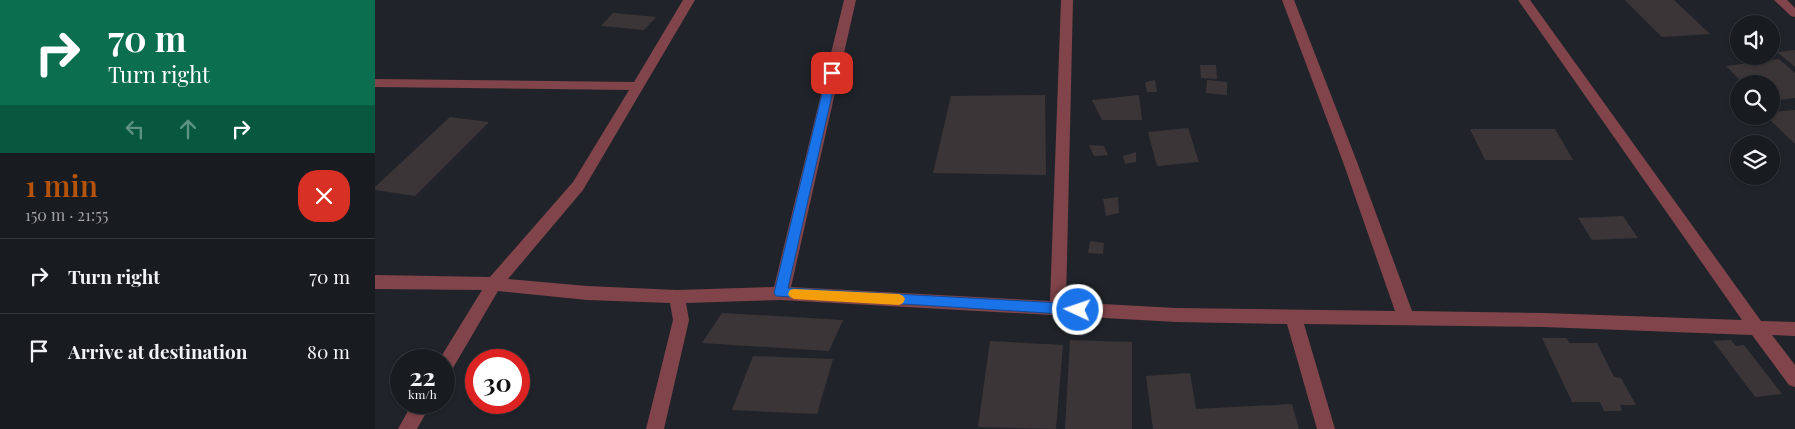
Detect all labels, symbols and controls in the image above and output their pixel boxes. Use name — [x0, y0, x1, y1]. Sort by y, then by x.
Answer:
text: 70 m — [108, 14, 186, 61]
map controls — [1730, 15, 1780, 185]
button: sound — [1730, 15, 1780, 65]
icon: right — [25, 20, 90, 85]
pin — [811, 52, 853, 94]
text: Turn right — [108, 59, 210, 89]
icon: arrive — [818, 59, 846, 87]
button: search — [1730, 75, 1780, 125]
icon: left — [121, 115, 149, 143]
icon: ahead — [174, 115, 202, 143]
icon: right — [227, 115, 255, 143]
button: layers — [1730, 135, 1780, 185]
text: 1 min — [25, 165, 98, 205]
button: close — [298, 170, 350, 222]
text: 150 m · 21:55 — [25, 204, 108, 225]
icon: right — [25, 262, 53, 290]
text: Turn right — [68, 263, 160, 289]
text: 70 m — [309, 263, 350, 289]
position arrow — [1051, 283, 1103, 335]
icon: arrive — [25, 337, 53, 365]
text: Arrive at destination — [68, 338, 248, 364]
text: 80 m — [307, 338, 350, 364]
speed limit sign: 30 — [465, 349, 530, 414]
text: 22 — [409, 359, 436, 392]
text: km/h — [408, 386, 437, 402]

